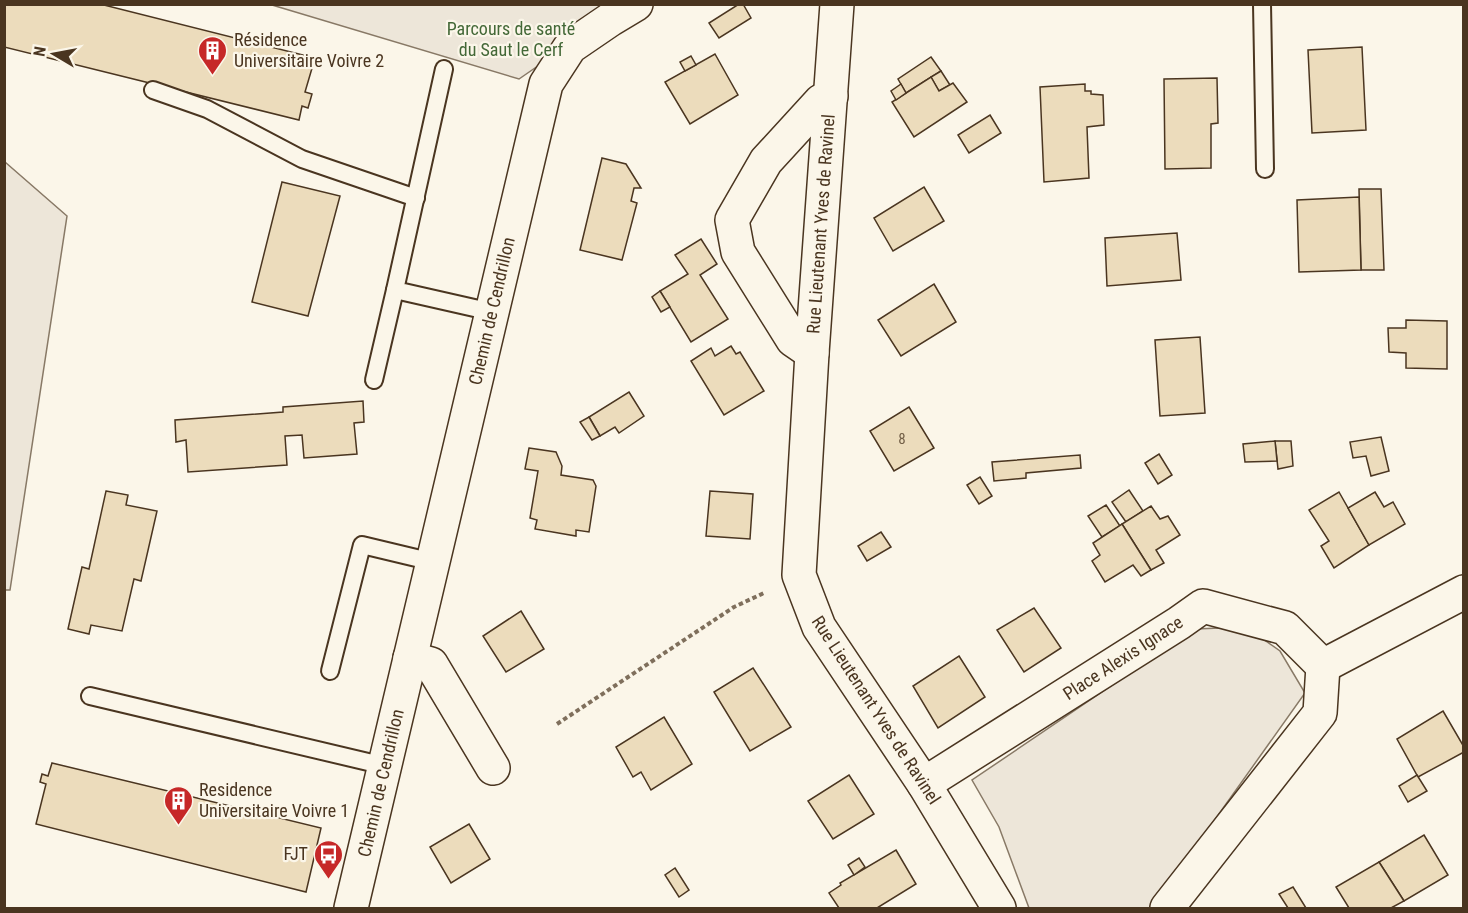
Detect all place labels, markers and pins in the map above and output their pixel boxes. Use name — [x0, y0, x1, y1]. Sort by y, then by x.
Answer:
place label: Résidence Universitaire Voivre 2 — [234, 29, 384, 71]
building icon: Résidence Universitaire Voivre 2 — [197, 34, 229, 76]
place label: Residence Universitaire Voivre 1 — [199, 779, 349, 821]
building icon: Residence Universitaire Voivre 1 — [162, 784, 194, 826]
bus stop icon: FJT — [313, 838, 345, 880]
place label: FJT — [284, 843, 308, 864]

